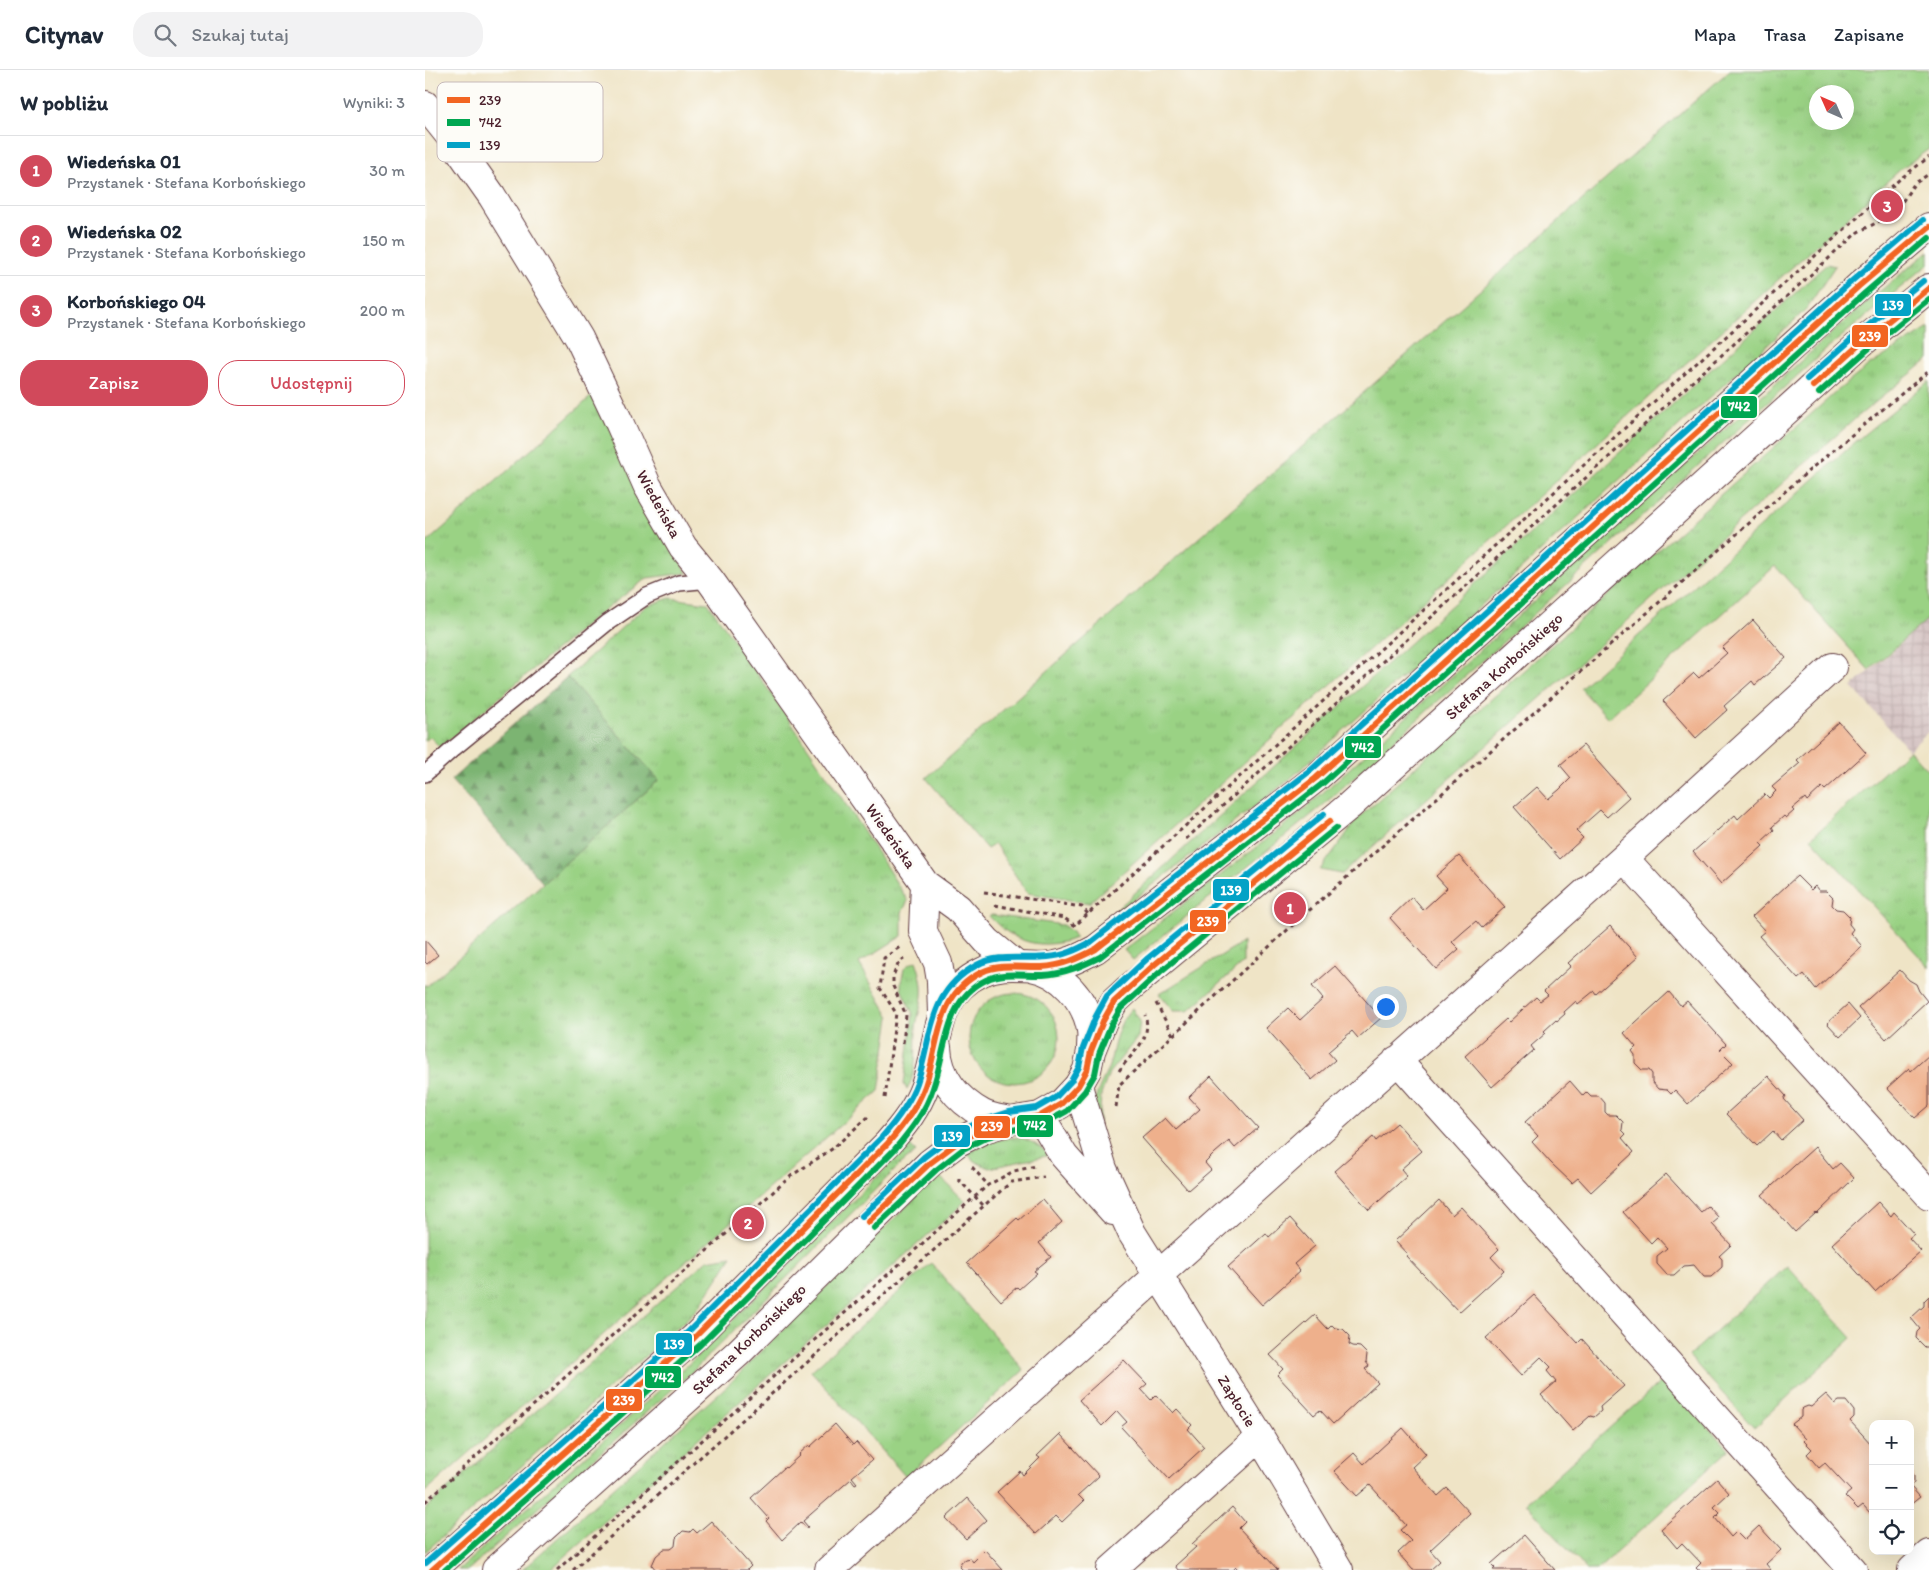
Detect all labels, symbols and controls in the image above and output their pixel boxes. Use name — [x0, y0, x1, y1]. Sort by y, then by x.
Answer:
search box — [133, 12, 483, 57]
text: Citynav — [25, 20, 103, 49]
icon: search — [151, 21, 179, 49]
text: Szukaj tutaj — [191, 23, 289, 46]
text: Mapa — [1694, 24, 1736, 46]
text: Trasa — [1764, 24, 1806, 46]
text: Zapisane — [1834, 24, 1904, 46]
legend — [437, 82, 603, 162]
north arrow — [1809, 85, 1854, 130]
text: W pobliżu — [20, 90, 108, 115]
text: 239 — [479, 92, 501, 109]
text: Wyniki: 3 — [343, 93, 405, 112]
text: 742 — [479, 114, 502, 131]
text: 139 — [479, 137, 500, 154]
text: Wiedeńska 01 — [67, 150, 181, 173]
text: 1 — [32, 161, 40, 180]
text: 30 m — [369, 161, 405, 180]
text: Przystanek · Stefana Korbońskiego — [67, 173, 306, 192]
pin: 3 — [1871, 187, 1903, 225]
text: Wiedeńska 02 — [67, 220, 182, 243]
text: 2 — [32, 231, 40, 250]
text: 150 m — [362, 231, 405, 250]
text: Przystanek · Stefana Korbońskiego — [67, 243, 306, 262]
text: Korbońskiego 04 — [67, 290, 206, 313]
line badge: 139 — [1874, 293, 1912, 317]
text: 139 — [1882, 297, 1904, 314]
text: 3 — [32, 301, 40, 320]
text: 200 m — [360, 301, 405, 320]
text: Przystanek · Stefana Korbońskiego — [67, 313, 306, 332]
line badge: 239 — [1851, 324, 1889, 348]
text: 239 — [1859, 328, 1881, 345]
button: Zapisz — [20, 360, 208, 406]
button: Udostępnij — [218, 360, 405, 406]
line badge: 742 — [1720, 395, 1758, 419]
text: 742 — [1727, 398, 1751, 415]
street label: Wiedeńska — [633, 467, 686, 542]
street label: Stefana Korbońskiego — [1441, 608, 1567, 724]
line badge: 742 — [1344, 735, 1382, 759]
text: 742 — [1351, 739, 1375, 756]
street label: Wiedeńska — [862, 800, 921, 873]
line badge: 139 — [1212, 878, 1250, 902]
text: 139 — [1220, 882, 1242, 899]
pin: 1 — [1274, 889, 1306, 927]
line badge: 239 — [1189, 909, 1227, 933]
text: 239 — [1197, 913, 1219, 930]
your location — [1373, 994, 1399, 1020]
line badge: 742 — [1016, 1114, 1054, 1138]
line badge: 239 — [973, 1115, 1011, 1139]
text: 742 — [1023, 1117, 1047, 1134]
text: 239 — [981, 1118, 1003, 1135]
line badge: 139 — [933, 1124, 971, 1148]
text: 139 — [941, 1128, 963, 1145]
pin: 2 — [732, 1204, 764, 1242]
street label: Stefana Korbońskiego — [688, 1280, 810, 1398]
line badge: 139 — [655, 1332, 693, 1356]
text: 139 — [663, 1336, 685, 1353]
line badge: 742 — [644, 1365, 682, 1389]
text: 742 — [651, 1369, 675, 1386]
street label: Zapłocie — [1214, 1372, 1260, 1430]
line badge: 239 — [605, 1388, 643, 1412]
text: 239 — [613, 1392, 635, 1409]
map controls — [1869, 1420, 1914, 1555]
button: + — [1869, 1420, 1914, 1465]
button: − — [1869, 1465, 1914, 1510]
button: locate — [1869, 1510, 1914, 1555]

